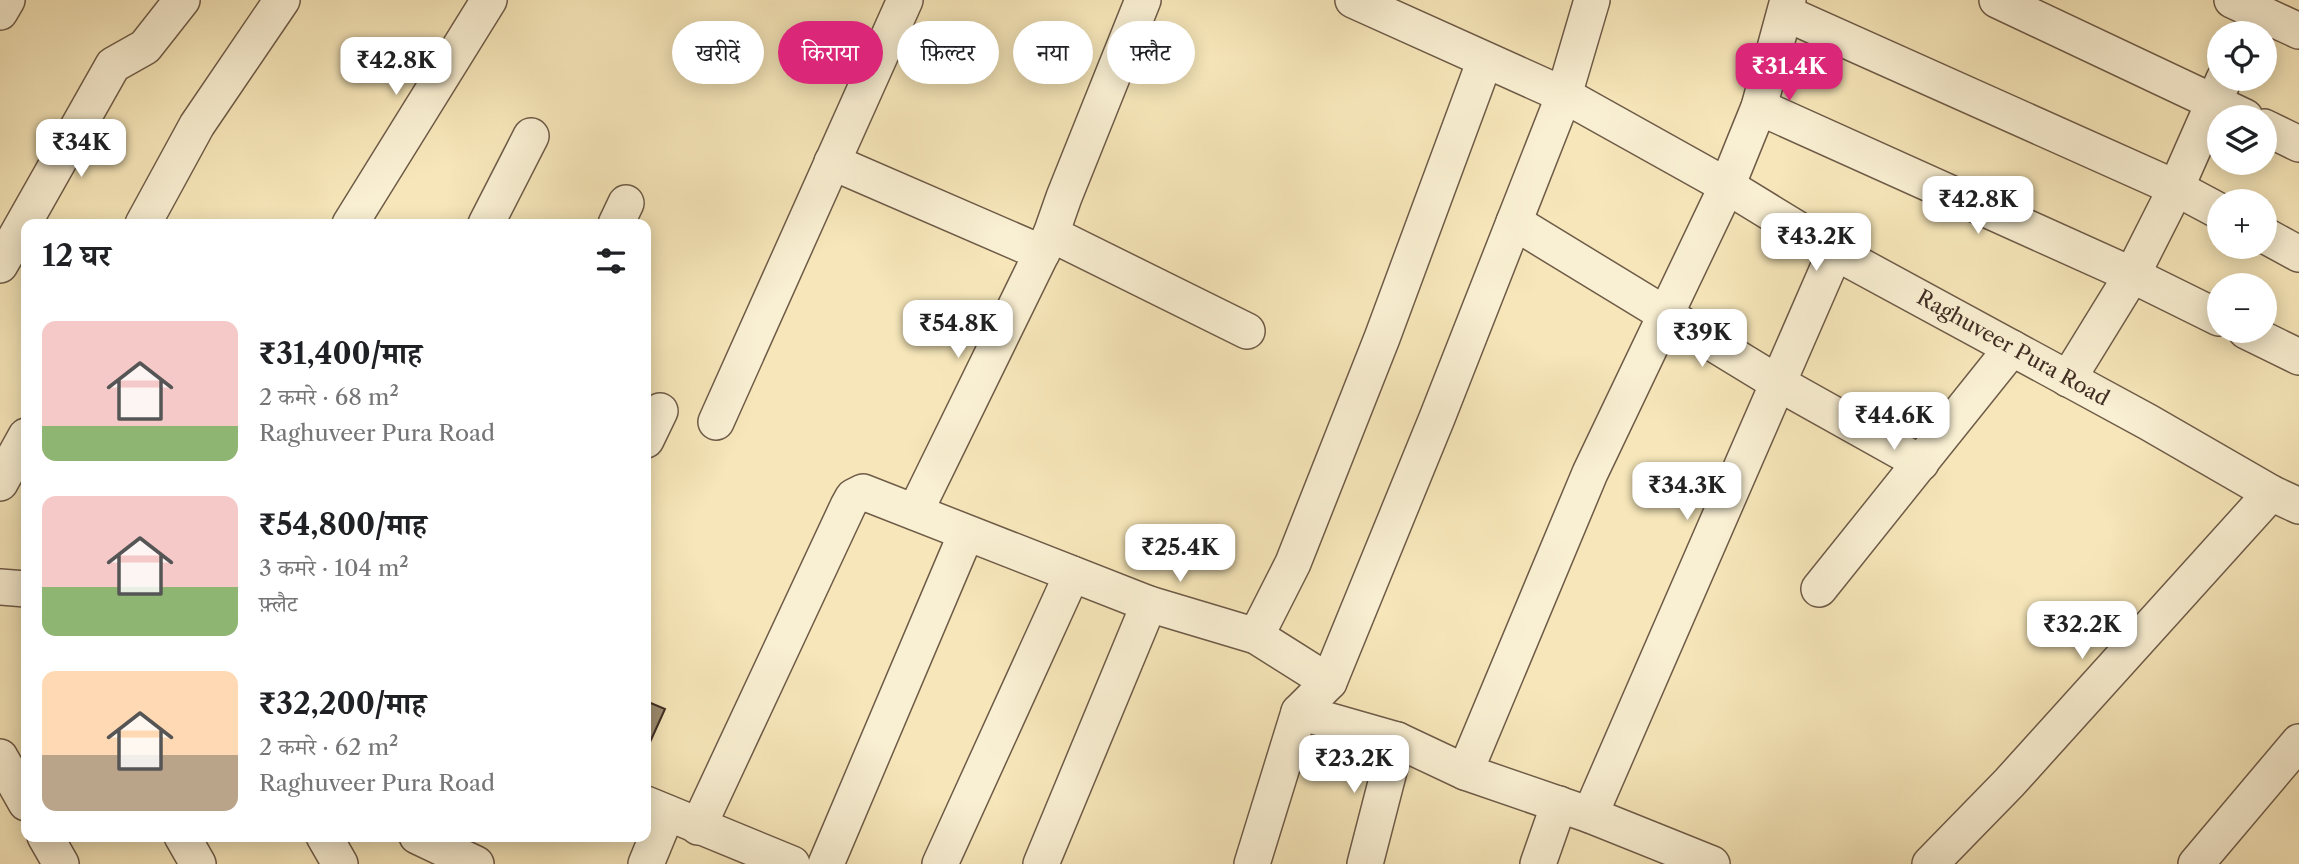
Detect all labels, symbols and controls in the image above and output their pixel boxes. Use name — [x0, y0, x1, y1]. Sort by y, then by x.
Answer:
chip: खरीदें — [672, 21, 764, 84]
chip: किराया — [778, 21, 883, 84]
chip: फ़िल्टर — [897, 21, 999, 84]
chip: नया — [1013, 21, 1093, 84]
chip: फ़्लैट — [1107, 21, 1195, 84]
map controls — [2207, 21, 2277, 343]
button: locate — [2207, 21, 2277, 91]
pin: ₹42.8K — [339, 38, 453, 97]
pin: ₹31.4K — [1732, 43, 1846, 103]
text: ₹42.8K — [356, 46, 436, 74]
text: ₹31.4K — [1752, 52, 1826, 80]
button: layers — [2207, 105, 2277, 175]
pin: ₹34K — [40, 120, 122, 179]
text: ₹34K — [52, 128, 110, 156]
pin: ₹42.8K — [1921, 176, 2035, 236]
text: ₹42.8K — [1938, 185, 2018, 213]
button: + — [2207, 189, 2277, 259]
pin: ₹43.2K — [1759, 214, 1873, 273]
text: ₹43.2K — [1777, 222, 1855, 250]
text: 12 घर — [42, 237, 111, 274]
icon: filters — [592, 242, 630, 280]
button: − — [2207, 273, 2277, 343]
street label: Raghuveer Pura Road — [1913, 284, 2114, 411]
pin: ₹54.8K — [901, 300, 1015, 360]
text: ₹54.8K — [919, 309, 997, 337]
pin: ₹39K — [1661, 310, 1743, 369]
text: ₹39K — [1673, 318, 1731, 346]
text: ₹31,400/माह — [259, 335, 422, 372]
icon: home — [98, 349, 182, 433]
text: 2 कमरे · 68 m² — [259, 383, 399, 411]
pin: ₹44.6K — [1837, 392, 1951, 452]
text: ₹44.6K — [1855, 401, 1933, 429]
text: Raghuveer Pura Road — [259, 419, 495, 447]
pin: ₹34.3K — [1630, 462, 1744, 522]
text: ₹34.3K — [1648, 471, 1726, 499]
text: ₹54,800/माह — [259, 506, 427, 543]
icon: home — [98, 524, 182, 608]
pin: ₹25.4K — [1123, 524, 1237, 584]
text: ₹25.4K — [1141, 533, 1219, 561]
text: 3 कमरे · 104 m² — [259, 554, 409, 582]
text: फ़्लैट — [259, 590, 297, 618]
pin: ₹32.2K — [2025, 602, 2139, 661]
text: ₹32.2K — [2043, 610, 2121, 638]
text: ₹32,200/माह — [259, 685, 426, 722]
icon: home — [98, 699, 182, 783]
text: 2 कमरे · 62 m² — [259, 733, 398, 761]
pin: ₹23.2K — [1297, 736, 1411, 795]
text: ₹23.2K — [1315, 744, 1393, 772]
text: Raghuveer Pura Road — [259, 769, 495, 797]

